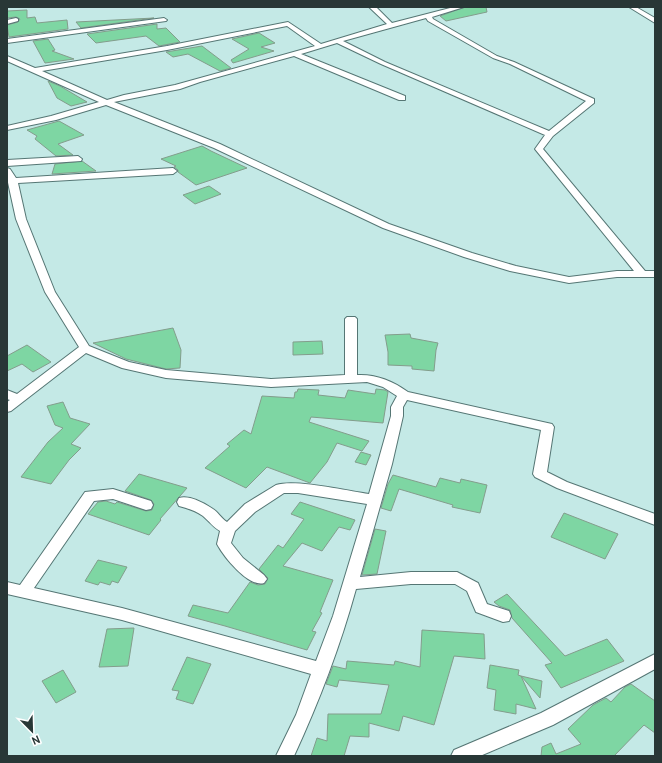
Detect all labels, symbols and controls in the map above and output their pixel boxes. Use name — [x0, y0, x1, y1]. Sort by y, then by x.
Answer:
north arrow — [12, 711, 52, 751]
text: N — [30, 732, 42, 748]

